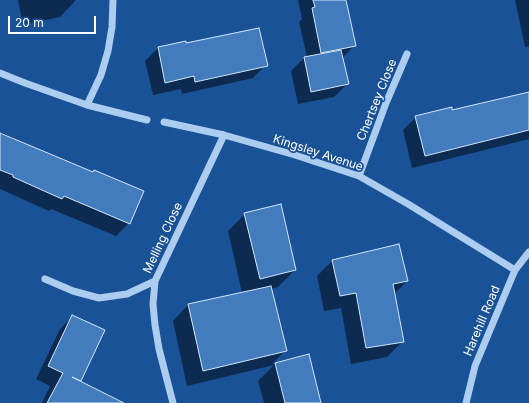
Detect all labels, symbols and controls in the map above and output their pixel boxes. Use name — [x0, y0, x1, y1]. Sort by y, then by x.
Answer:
scale bar — [10, 8, 98, 34]
text: 20 m — [15, 15, 44, 30]
street label: Chertsey Close — [354, 57, 400, 143]
street label: Kingsley Avenue — [271, 132, 365, 174]
street label: Melling Close — [140, 200, 186, 276]
street label: Harehill Road — [461, 284, 503, 358]

